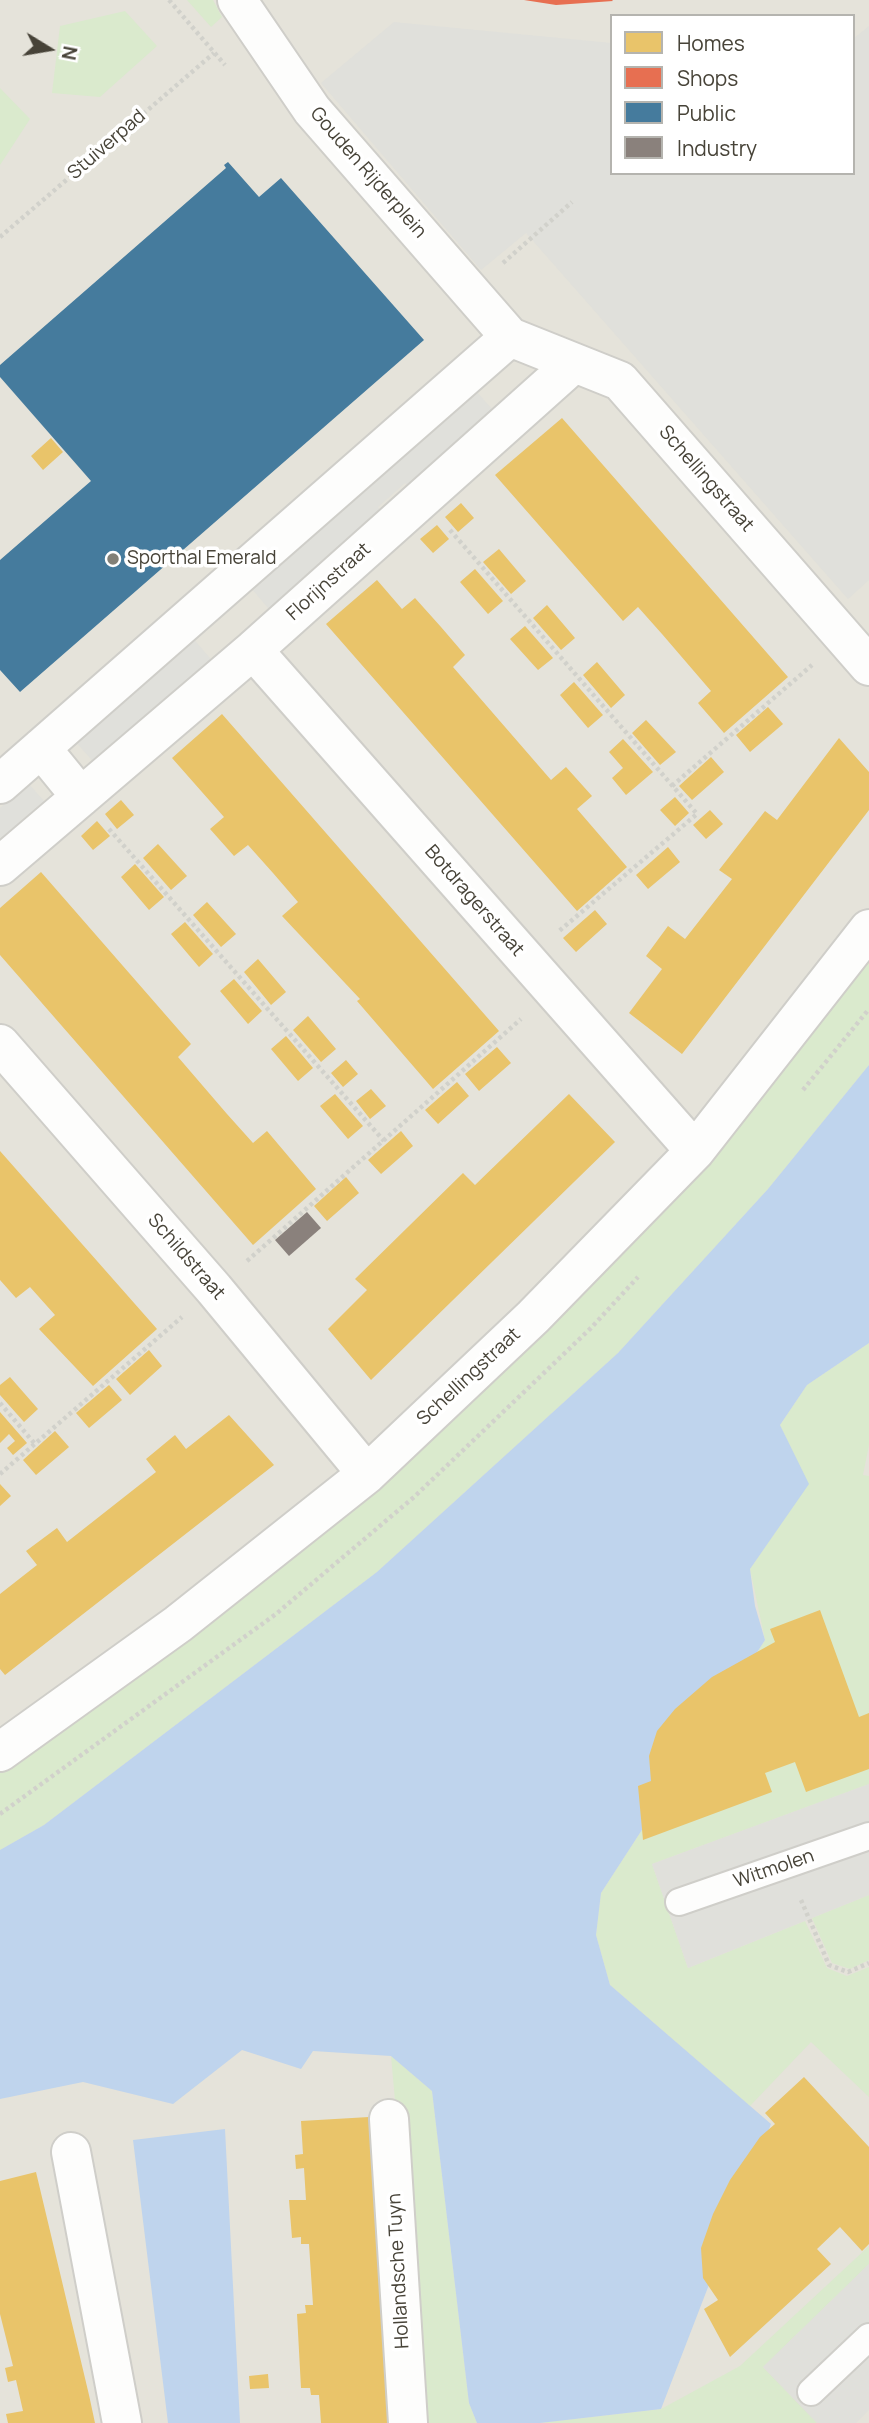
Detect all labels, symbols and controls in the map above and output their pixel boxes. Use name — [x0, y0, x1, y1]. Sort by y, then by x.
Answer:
north arrow — [14, 14, 84, 84]
legend — [610, 14, 855, 175]
text: Homes — [677, 29, 745, 57]
text: N — [56, 44, 84, 62]
text: Shops — [677, 64, 738, 92]
text: Public — [677, 99, 736, 127]
street label: Gouden Rijderplein — [305, 103, 431, 243]
street label: Stuiverpad — [64, 105, 150, 185]
text: Industry — [677, 134, 757, 162]
street label: Schellingstraat — [654, 421, 758, 537]
street label: Florijnstraat — [282, 538, 376, 626]
place label: Sporthal Emerald — [127, 548, 276, 570]
marker: Sporthal Emerald — [105, 551, 121, 567]
street label: Botdragerstraat — [419, 841, 529, 961]
street label: Schildstraat — [142, 1209, 230, 1305]
street label: Schellingstraat — [413, 1323, 525, 1431]
street label: Witmolen — [731, 1845, 817, 1893]
street label: Hollandsche Tuyn — [384, 2193, 414, 2349]

